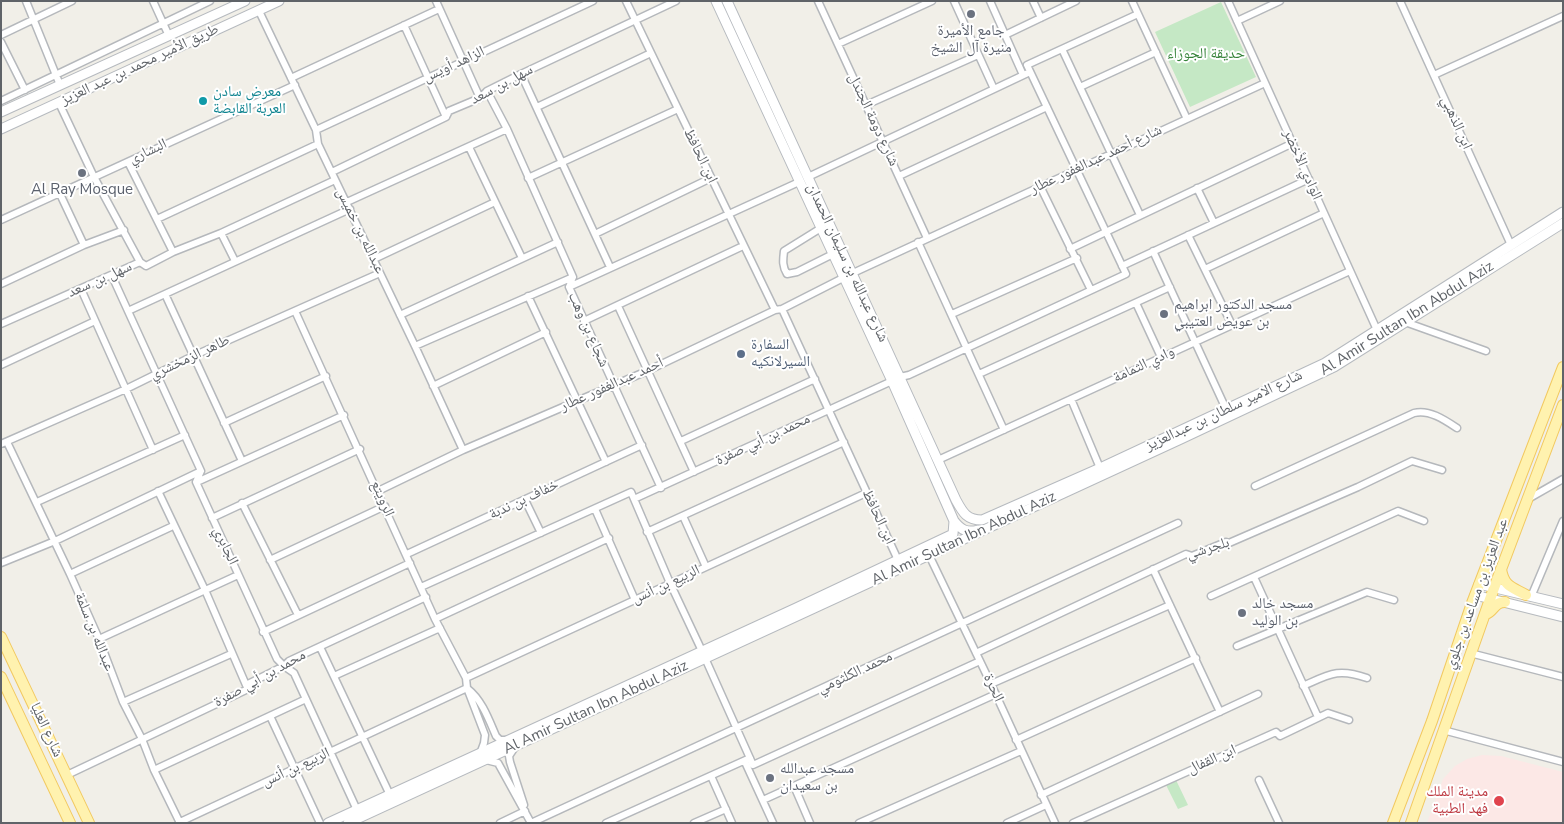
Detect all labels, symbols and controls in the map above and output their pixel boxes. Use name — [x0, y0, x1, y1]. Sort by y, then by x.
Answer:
marker: جامع الأميرة منيرة آل الشيخ — [965, 8, 977, 20]
street label: طريق الأمير محمد بن عبد العزيز — [58, 21, 222, 109]
place label: جامع الأميرة منيرة آل الشيخ — [930, 22, 1012, 57]
street label: الزاهد أويس — [420, 43, 488, 87]
park label: حديقة الجوزاء — [1167, 45, 1245, 63]
street label: سهل بن سعد — [468, 61, 536, 109]
street label: شارع دومة الجندل — [844, 71, 902, 169]
place label: معرض سادن العربة القابضة — [213, 83, 286, 118]
street label: ابن الذهبي — [1436, 94, 1476, 152]
marker: معرض سادن العربة القابضة — [197, 95, 209, 107]
street label: شارع أحمد عبدالغفور عطار — [1027, 121, 1165, 199]
street label: ابن الحافظ — [679, 126, 721, 186]
street label: الوادي الأخضر — [1278, 127, 1326, 203]
street label: البشاري — [126, 135, 170, 169]
marker: Al Ray Mosque — [76, 167, 88, 179]
place label: Al Ray Mosque — [31, 181, 133, 199]
street label: شارع عبدالله بن سليمان الحمدان — [802, 181, 892, 345]
street label: عبدالله بن خميس — [331, 185, 389, 277]
street label: سهل بن سعد — [65, 258, 135, 302]
street label: Al Amir Sultan Ibn Abdul Aziz — [1317, 258, 1497, 380]
street label: شجاع بن وهب — [563, 290, 613, 370]
place label: مسجد الدكتور ابراهيم بن عويض العتيبي — [1174, 296, 1292, 331]
marker: مسجد الدكتور ابراهيم بن عويض العتيبي — [1158, 308, 1170, 320]
street label: طاهر الزمخشري — [147, 332, 233, 384]
place label: السفارة السيرلانكيه — [751, 336, 810, 371]
street label: وادي الثمامة — [1110, 343, 1178, 387]
marker: السفارة السيرلانكيه — [735, 348, 747, 360]
street label: أحمد عبدالغفور عطار — [557, 354, 667, 416]
street label: شارع الامير سلطان بن عبدالعزيز — [1143, 367, 1305, 455]
street label: محمد بن أبي صفرة — [713, 410, 813, 470]
street label: خفاف بن ندبة — [486, 476, 562, 524]
street label: الرويتع — [366, 478, 398, 520]
street label: ابن الحافظ — [857, 487, 899, 547]
street label: Al Amir Sultan Ibn Abdul Aziz — [869, 488, 1059, 590]
street label: عبد العزيز بن مساعد بن جلوي — [1441, 516, 1513, 672]
street label: الجابري — [208, 524, 242, 568]
street label: بلجرشي — [1184, 534, 1232, 564]
street label: الربيع بن أنس — [629, 561, 703, 609]
street label: عبدالله بن سلمة — [70, 590, 118, 674]
place label: مسجد خالد بن الوليد — [1252, 595, 1313, 630]
marker: مسجد خالد بن الوليد — [1236, 607, 1248, 619]
street label: محمد بن أبي صفرة — [211, 646, 309, 712]
street label: محمد الكلثومي — [815, 648, 895, 698]
street label: Al Amir Sultan Ibn Abdul Aziz — [501, 657, 691, 759]
street label: الحرة — [979, 671, 1007, 705]
street label: شارع العليا — [26, 700, 66, 760]
street label: ابن القفال — [1185, 741, 1239, 779]
street label: الربيع بن أنس — [259, 744, 333, 792]
place label: مسجد عبدالله بن سعيدان — [780, 760, 854, 795]
marker: مسجد عبدالله بن سعيدان — [764, 772, 776, 784]
place label: مدينة الملك فهد الطبية — [1426, 783, 1488, 818]
marker: مدينة الملك فهد الطبية — [1492, 794, 1506, 808]

